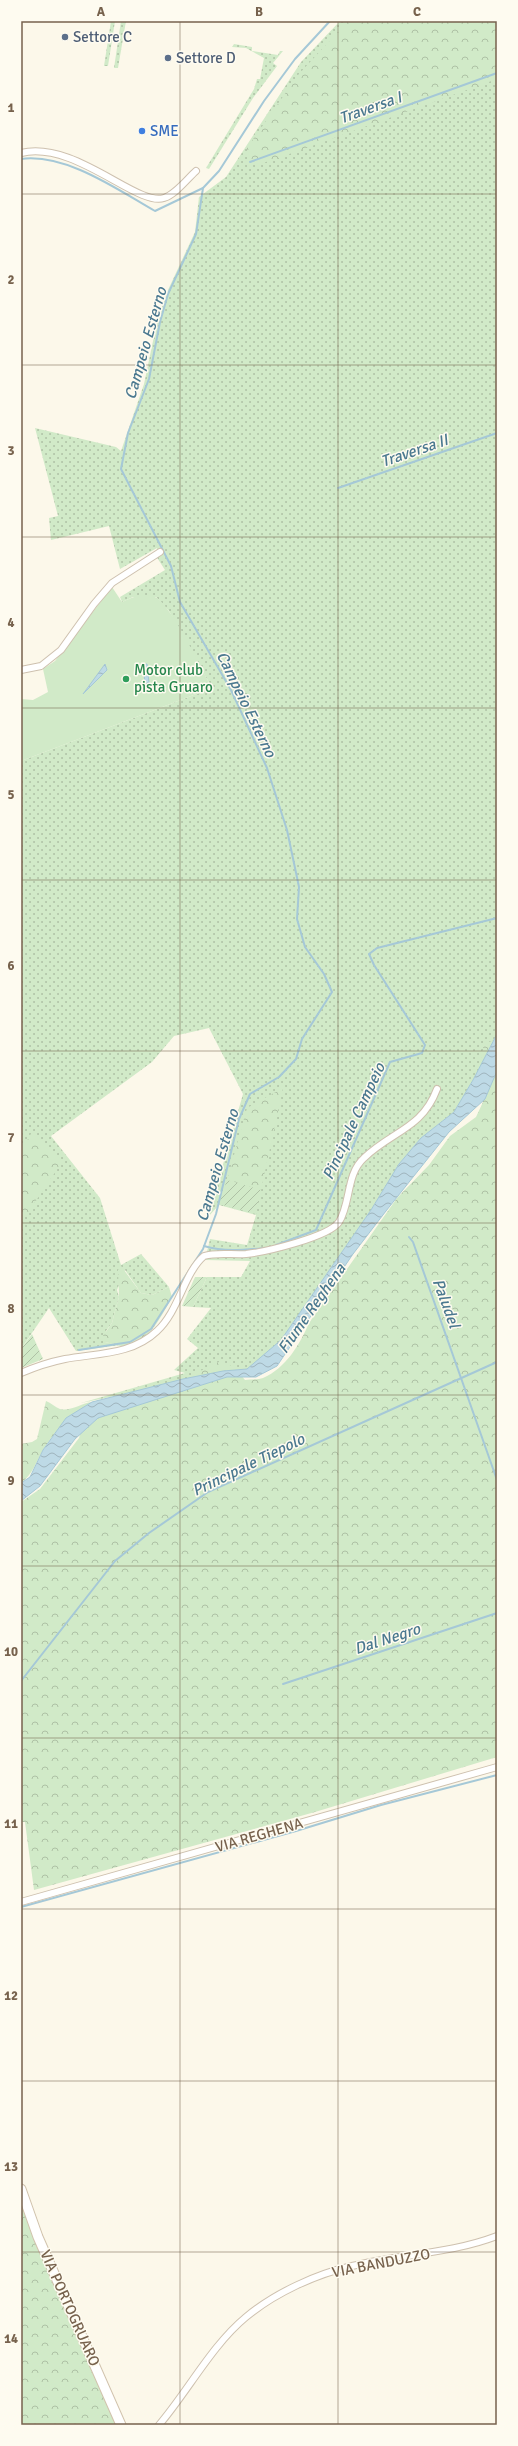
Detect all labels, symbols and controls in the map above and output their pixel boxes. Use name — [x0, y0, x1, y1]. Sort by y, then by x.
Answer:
text: A — [97, 4, 106, 20]
text: B — [255, 4, 263, 20]
text: C — [413, 4, 421, 20]
place label: Settore C — [73, 28, 132, 46]
marker: Settore C — [60, 32, 70, 42]
place label: Settore D — [176, 49, 236, 67]
marker: Settore D — [163, 53, 173, 63]
water label: Traversa I — [336, 87, 406, 128]
text: 1 — [7, 100, 15, 116]
place label: SME — [150, 122, 179, 140]
marker: SME — [137, 126, 147, 136]
text: 2 — [7, 272, 15, 288]
water label: Campeio Esterno — [120, 284, 172, 402]
water label: Traversa II — [378, 430, 452, 472]
text: 3 — [7, 443, 15, 459]
text: 4 — [7, 615, 15, 631]
water label: Campeio Esterno — [212, 648, 281, 761]
place label: Motor club pista Gruaro — [134, 661, 213, 696]
marker: Motor club pista Gruaro — [121, 674, 131, 684]
text: 5 — [7, 787, 15, 803]
text: 6 — [7, 958, 15, 974]
water label: Pincipale Campeio — [318, 1059, 390, 1183]
water label: Campeio Esterno — [192, 1106, 244, 1224]
text: 7 — [7, 1130, 15, 1146]
water label: Fiume Reghena — [273, 1259, 351, 1357]
water label: Paludel — [428, 1276, 465, 1332]
text: 8 — [7, 1301, 15, 1317]
water label: Principale Tiepolo — [189, 1429, 309, 1501]
text: 9 — [7, 1473, 15, 1489]
water label: Dal Negro — [352, 1619, 423, 1659]
text: 10 — [4, 1644, 18, 1660]
street label: VIA REGHENA — [213, 1814, 305, 1856]
text: 11 — [4, 1816, 18, 1832]
text: 12 — [4, 1988, 18, 2004]
text: 13 — [4, 2159, 18, 2175]
street label: VIA BANDUZZO — [330, 2245, 432, 2281]
street label: VIA PORTOGRUARO — [36, 2247, 104, 2369]
text: 14 — [4, 2331, 18, 2347]

